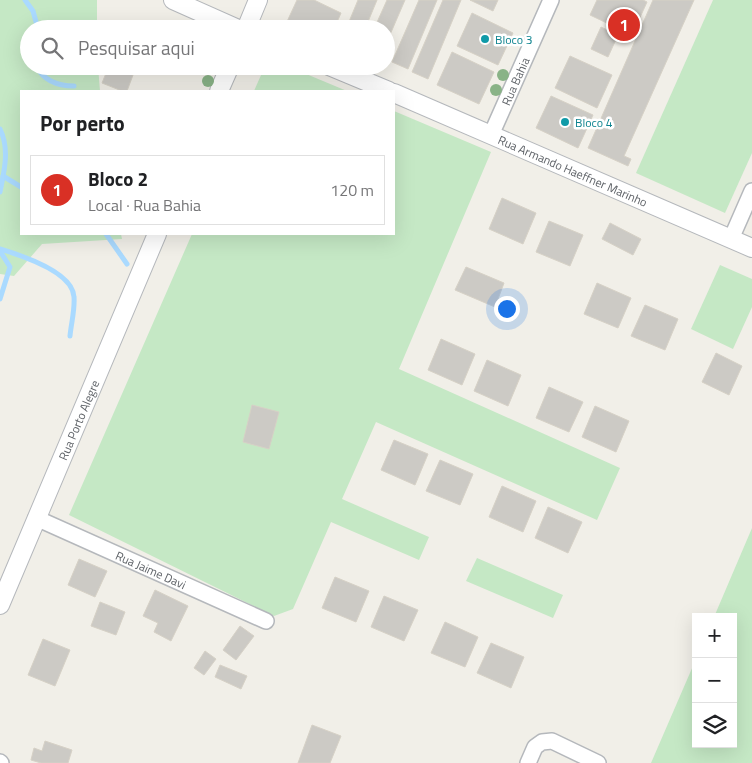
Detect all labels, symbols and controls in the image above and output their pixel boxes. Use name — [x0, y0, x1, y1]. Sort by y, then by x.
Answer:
pin: 1 — [608, 6, 640, 44]
search box — [20, 20, 395, 75]
place label: Bloco 3 — [495, 30, 532, 49]
text: Pesquisar aqui — [78, 33, 195, 62]
marker: Bloco 3 — [479, 33, 491, 45]
icon: search — [38, 34, 66, 62]
street label: Rua Bahia — [496, 54, 534, 108]
text: Por perto — [40, 107, 125, 139]
place label: Bloco 4 — [575, 113, 613, 132]
marker: Bloco 4 — [559, 116, 571, 128]
street label: Rua Armando Haeffner Marinho — [495, 130, 651, 211]
text: Bloco 2 — [88, 164, 148, 193]
text: 1 — [53, 178, 61, 202]
text: 120 m — [330, 178, 374, 202]
text: Local · Rua Bahia — [88, 193, 201, 217]
your location — [494, 296, 520, 322]
street label: Rua Porto Alegre — [53, 377, 104, 463]
street label: Rua Jaime Davi — [113, 545, 189, 594]
map controls — [692, 613, 737, 748]
button: + — [692, 613, 737, 658]
button: − — [692, 658, 737, 703]
button: layers — [692, 703, 737, 748]

